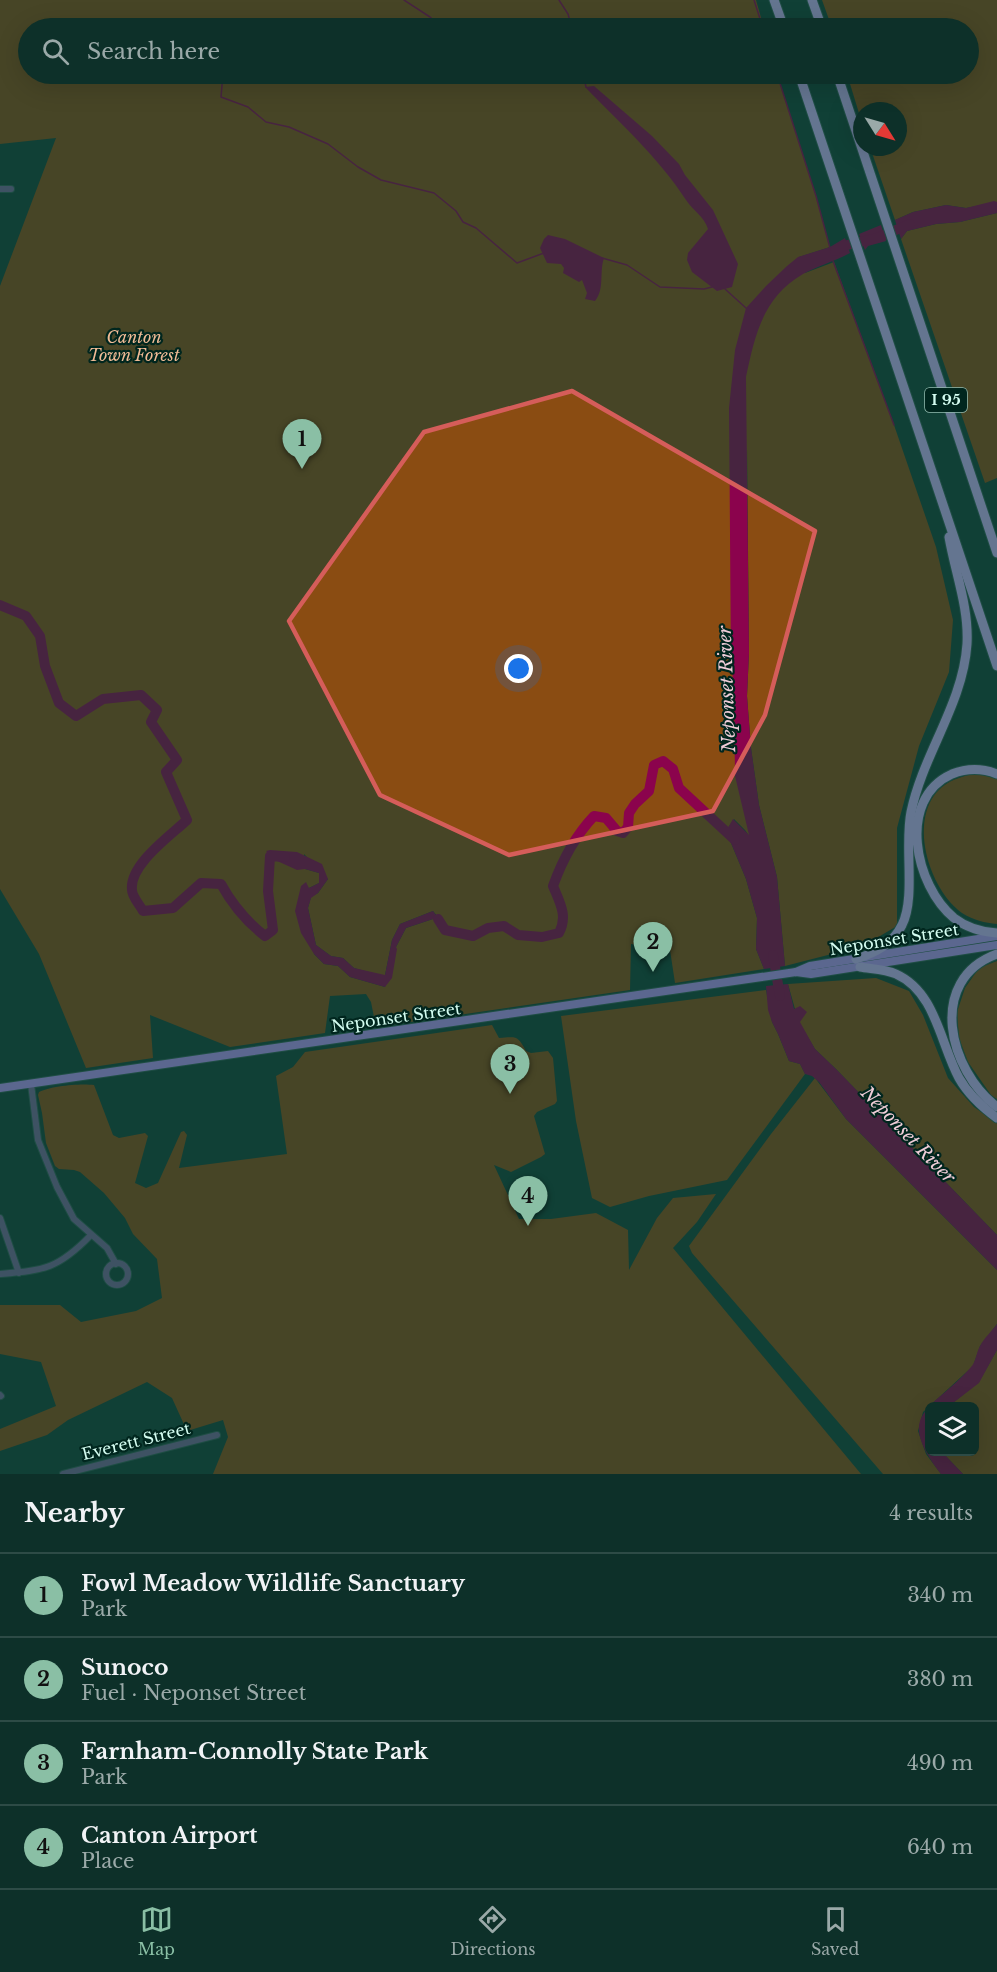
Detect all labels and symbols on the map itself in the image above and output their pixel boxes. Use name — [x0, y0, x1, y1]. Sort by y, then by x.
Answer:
north arrow — [853, 102, 907, 156]
park label: Canton Town Forest — [88, 327, 180, 365]
road number: I 95 — [925, 388, 967, 412]
pin: 1 — [282, 420, 322, 469]
water label: Neponset River — [714, 625, 740, 753]
your location — [504, 654, 533, 683]
street label: Neponset Street — [828, 919, 960, 959]
pin: 2 — [634, 922, 672, 972]
street label: Neponset Street — [330, 998, 462, 1036]
pin: 3 — [490, 1044, 530, 1094]
water label: Neponset River — [856, 1081, 960, 1189]
pin: 4 — [508, 1176, 548, 1226]
street label: Everett Street — [80, 1418, 192, 1464]

